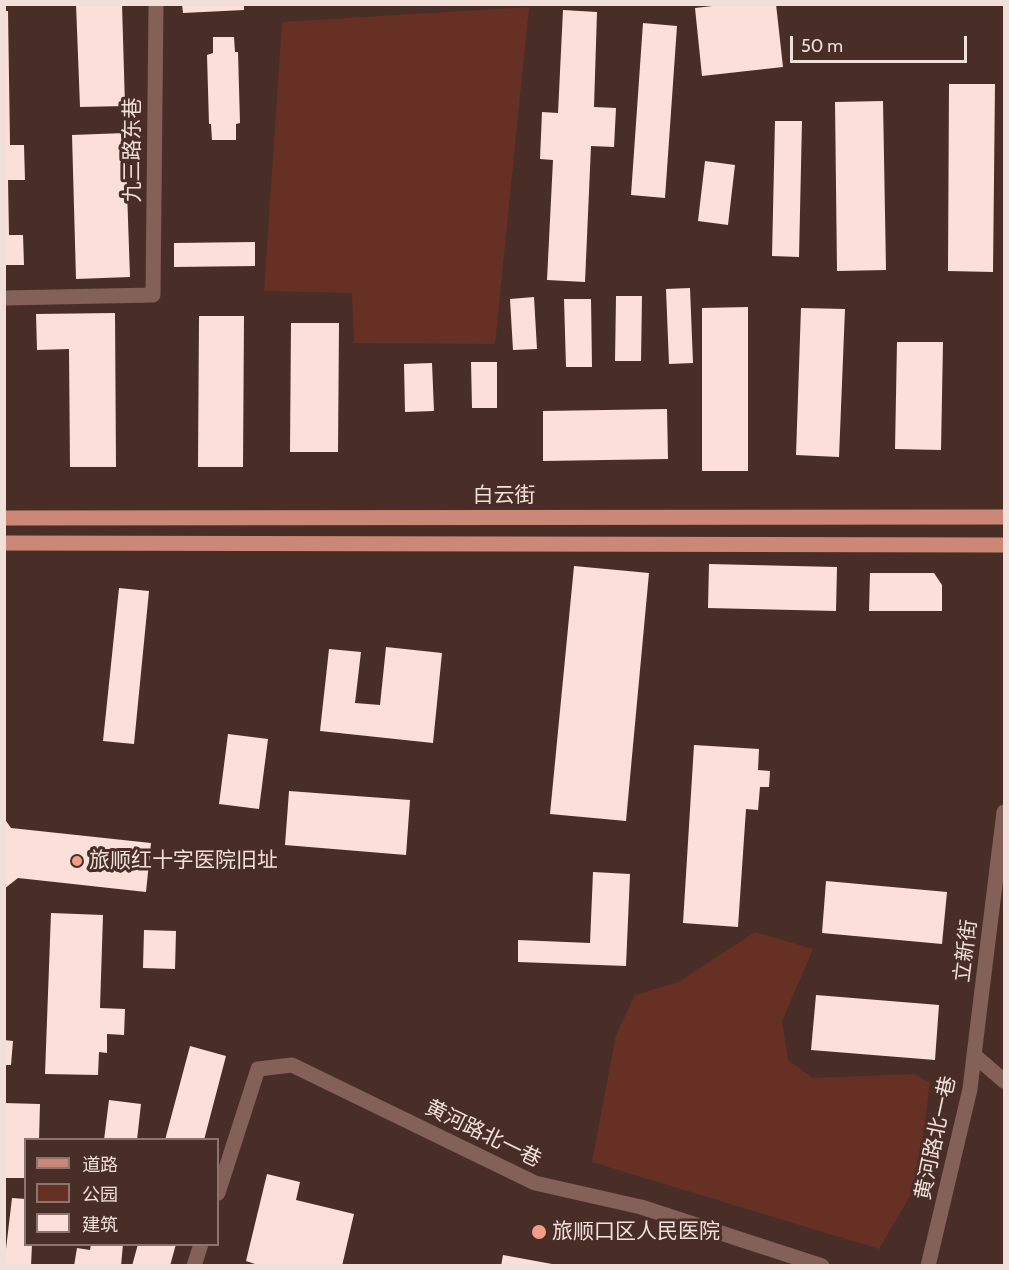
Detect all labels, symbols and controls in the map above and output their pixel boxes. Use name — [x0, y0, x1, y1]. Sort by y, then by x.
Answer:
scale bar — [793, 24, 970, 62]
text: 50 m — [801, 35, 843, 57]
street label: 九三路东巷 — [120, 98, 146, 202]
street label: 白云街 — [473, 483, 535, 509]
place label: 旅顺红十字医院旧址 — [89, 848, 278, 874]
marker: 旅顺红十字医院旧址 — [70, 854, 84, 868]
street label: 立新街 — [950, 918, 982, 984]
street label: 黄河路北一巷 — [911, 1074, 961, 1202]
street label: 黄河路北一巷 — [421, 1095, 545, 1173]
legend — [24, 1138, 219, 1246]
text: 道路 — [82, 1154, 118, 1176]
text: 公园 — [82, 1184, 118, 1206]
text: 建筑 — [82, 1214, 118, 1236]
place label: 旅顺口区人民医院 — [552, 1219, 720, 1245]
marker: 旅顺口区人民医院 — [530, 1223, 548, 1241]

